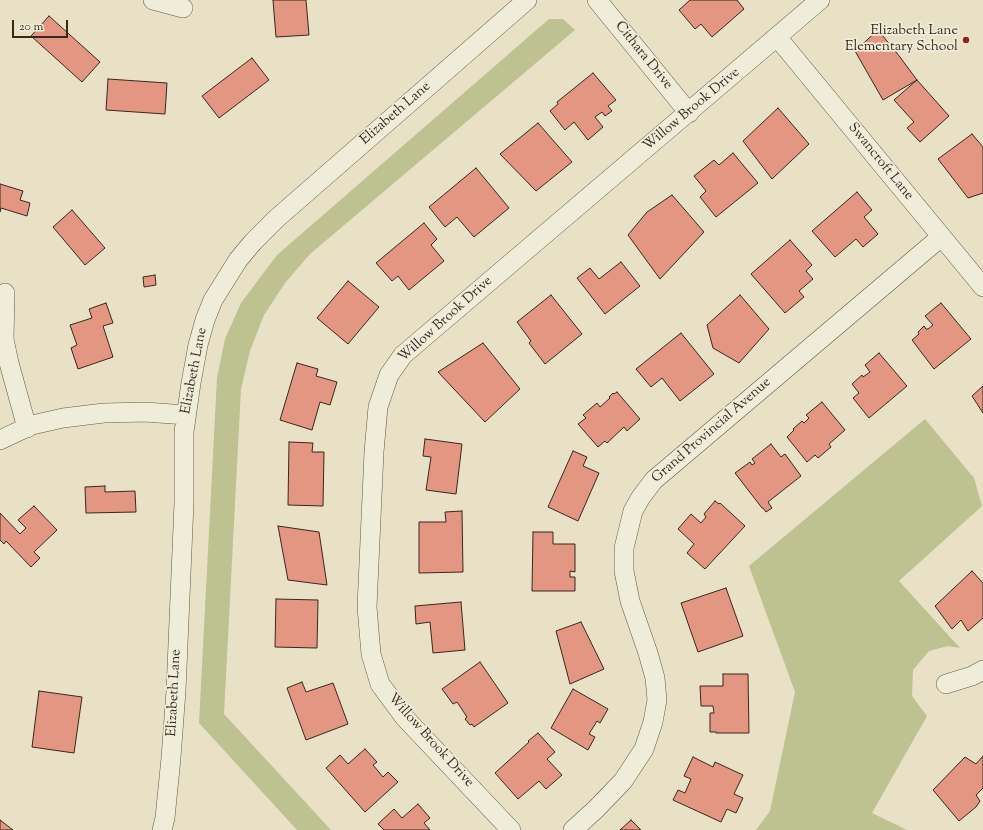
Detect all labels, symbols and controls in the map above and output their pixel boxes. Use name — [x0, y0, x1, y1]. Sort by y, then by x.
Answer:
scale bar — [14, 12, 70, 38]
text: 20 m — [19, 18, 43, 36]
street label: Cithara Drive — [610, 19, 676, 93]
place label: Elizabeth Lane Elementary School — [845, 24, 958, 56]
marker: Elizabeth Lane Elementary School — [961, 35, 971, 45]
street label: Willow Brook Drive — [640, 65, 744, 155]
street label: Elizabeth Lane — [357, 79, 435, 149]
street label: Swancroft Lane — [844, 120, 916, 204]
street label: Willow Brook Drive — [396, 273, 496, 367]
street label: Elizabeth Lane — [178, 326, 212, 416]
street label: Grand Provincial Avenue — [649, 375, 775, 487]
street label: Elizabeth Lane — [164, 649, 186, 737]
street label: Willow Brook Drive — [383, 691, 477, 791]

